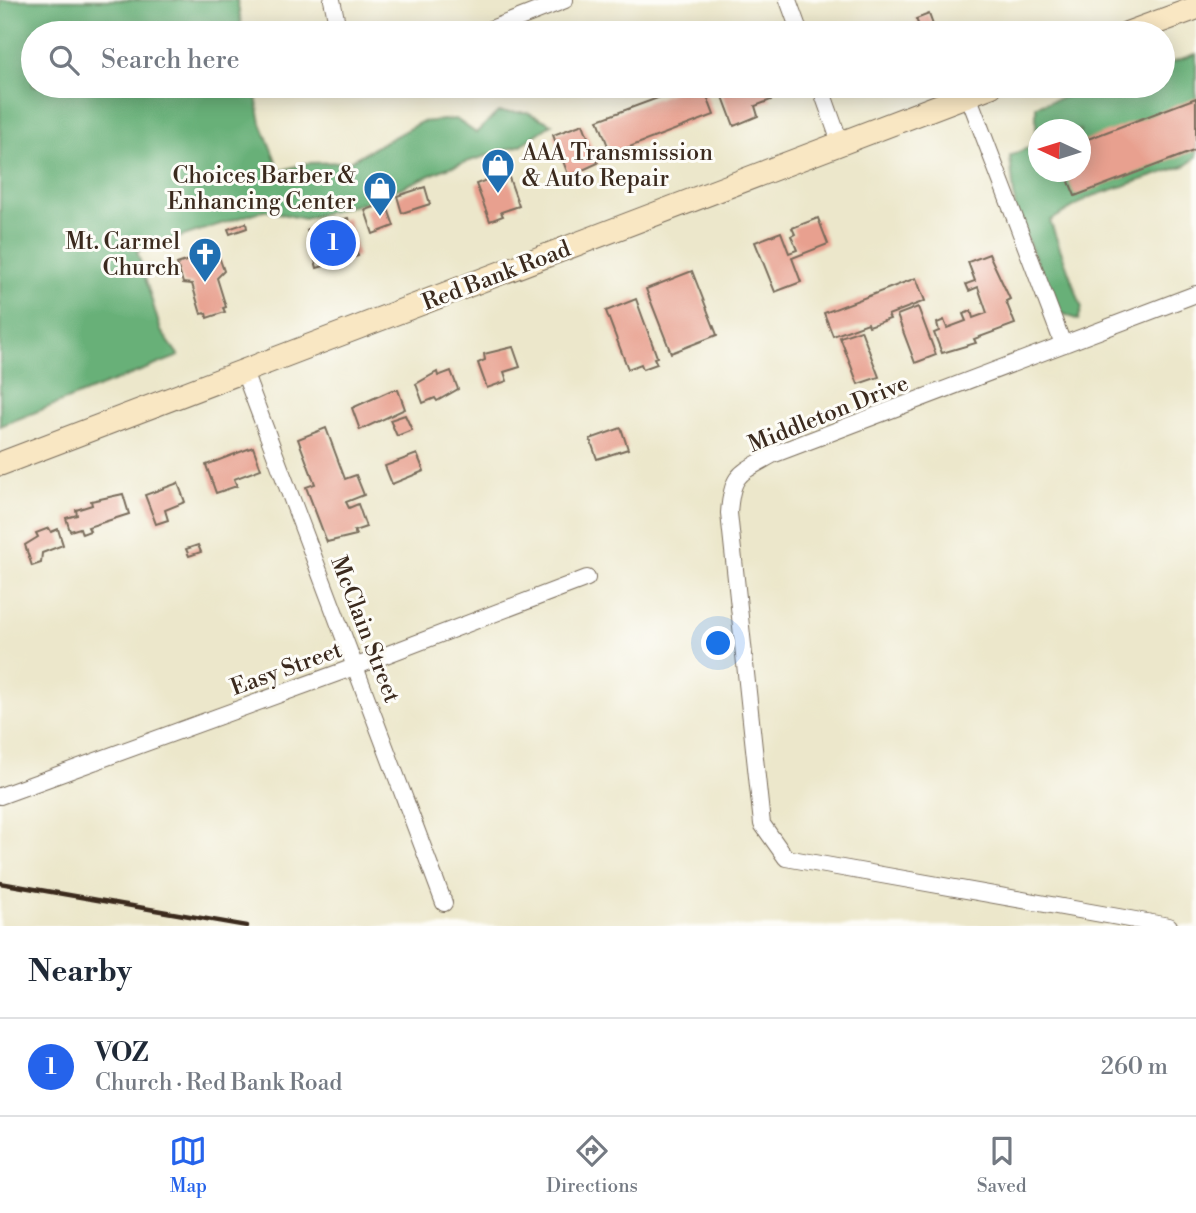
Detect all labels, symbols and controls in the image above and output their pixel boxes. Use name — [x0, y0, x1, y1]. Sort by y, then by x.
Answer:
search box — [21, 21, 1175, 98]
icon: search — [45, 41, 83, 79]
text: Search here — [101, 44, 240, 76]
north arrow — [1028, 119, 1091, 182]
place label: AAA Transmission & Auto Repair — [521, 139, 713, 193]
shop icon: AAA Transmission & Auto Repair — [479, 146, 517, 195]
place label: Choices Barber & Enhancing Center — [167, 162, 357, 216]
shop icon: Choices Barber & Enhancing Center — [361, 169, 399, 218]
pin: 1 — [310, 217, 356, 269]
place label: Mt. Carmel Church — [65, 228, 180, 282]
church icon: Mt. Carmel Church — [186, 235, 224, 284]
street label: Red Bank Road — [418, 235, 575, 317]
street label: Middleton Drive — [744, 369, 913, 459]
street label: McClain Street — [324, 552, 406, 707]
your location — [701, 626, 735, 660]
street label: Easy Street — [227, 636, 346, 702]
text: Nearby — [28, 953, 132, 991]
text: VOZ — [95, 1037, 148, 1069]
text: 1 — [45, 1053, 57, 1081]
text: 260 m — [1101, 1053, 1168, 1081]
text: Church · Red Bank Road — [95, 1069, 342, 1097]
tab: Map — [169, 1132, 207, 1198]
tab: Directions — [546, 1132, 638, 1198]
tab: Saved — [977, 1132, 1027, 1198]

